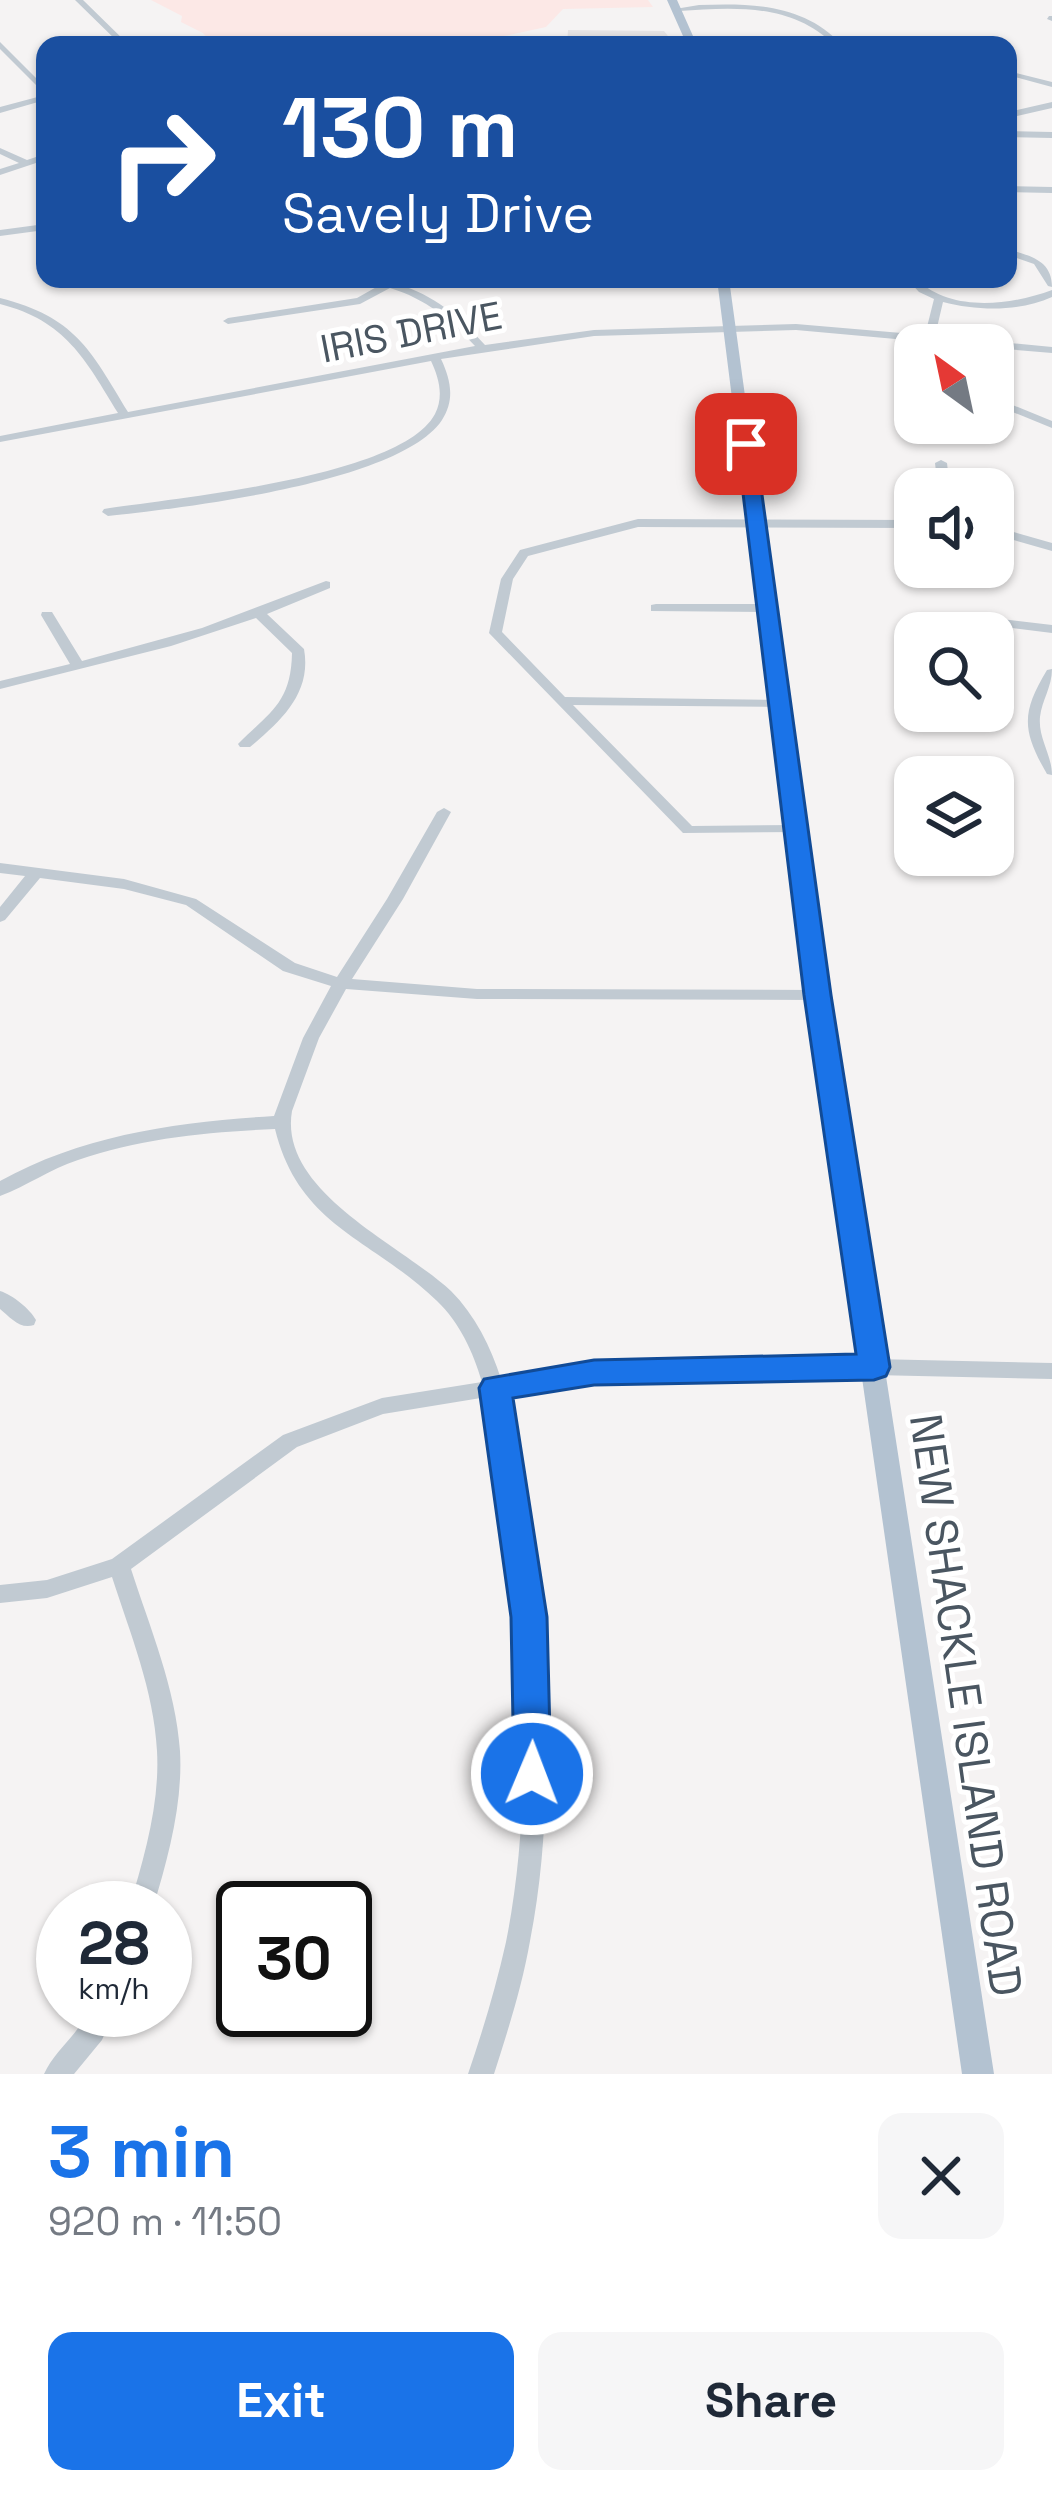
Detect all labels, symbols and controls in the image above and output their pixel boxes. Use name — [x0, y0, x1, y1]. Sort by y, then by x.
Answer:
text: 130 m — [282, 74, 519, 182]
icon: right — [84, 84, 240, 240]
text: Savely Drive — [282, 179, 594, 248]
street label: IRIS DRIVE — [316, 290, 506, 374]
north arrow — [894, 324, 1014, 444]
map controls — [894, 324, 1014, 876]
pin — [695, 393, 797, 495]
icon: arrive — [713, 411, 779, 477]
button: sound — [894, 468, 1014, 588]
button: search — [894, 612, 1014, 732]
button: layers — [894, 756, 1014, 876]
street label: NEW SHACKLE ISLAND ROAD — [897, 1410, 1035, 2000]
position arrow — [469, 1711, 595, 1837]
speed limit sign: 30 — [216, 1881, 372, 2037]
text: 28 — [78, 1905, 150, 1982]
text: km/h — [78, 1969, 150, 2008]
text: 3 min — [48, 2106, 235, 2198]
button: close — [878, 2113, 1004, 2239]
text: 920 m · 11:50 — [48, 2197, 282, 2246]
button: Exit — [48, 2332, 514, 2470]
button: Share — [538, 2332, 1004, 2470]

